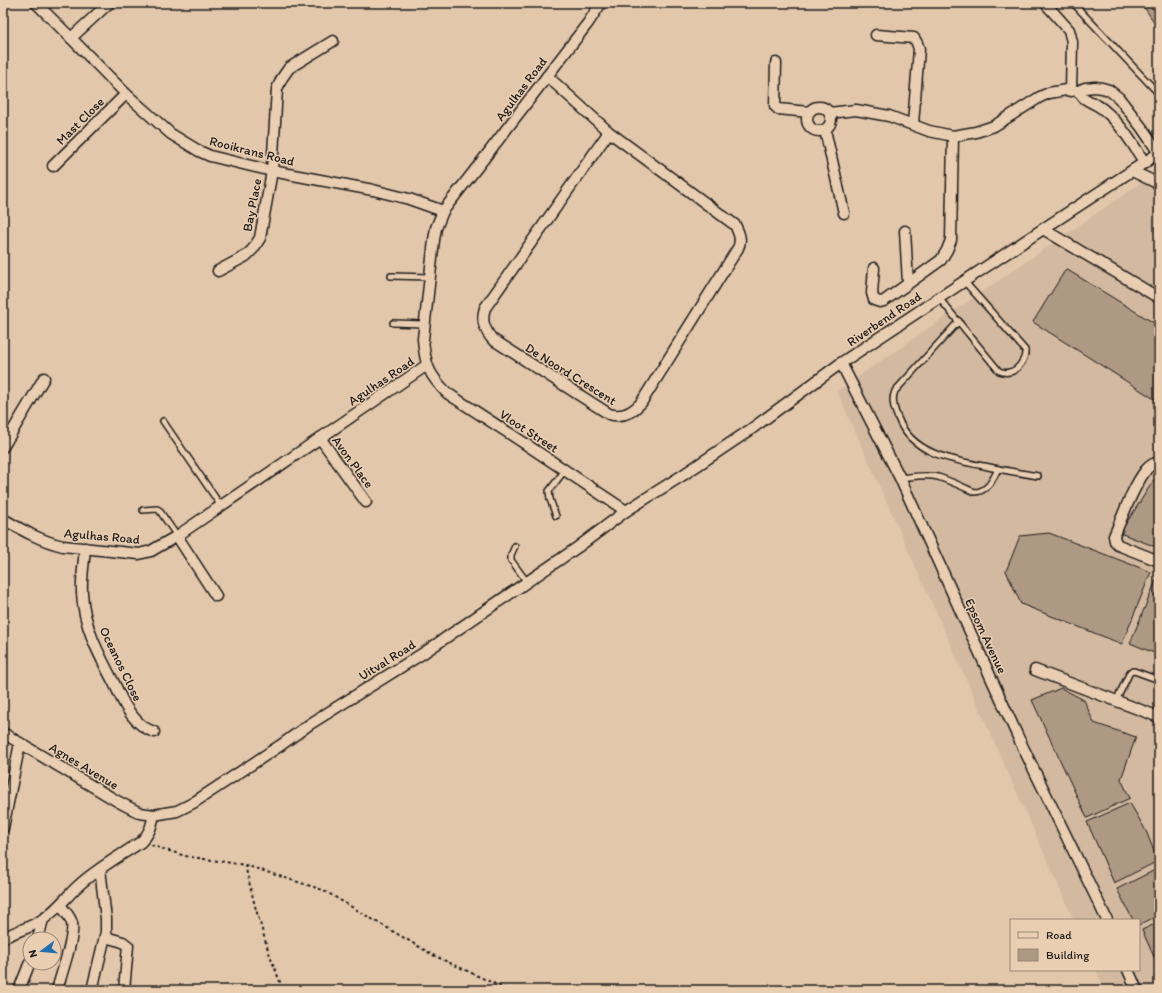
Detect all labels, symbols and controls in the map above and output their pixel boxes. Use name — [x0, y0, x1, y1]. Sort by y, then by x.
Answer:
street label: Agulhas Road — [492, 54, 550, 124]
street label: Mast Close — [53, 94, 107, 148]
street label: Rooikrans Road — [208, 133, 296, 169]
street label: Bay Place — [239, 177, 265, 233]
street label: Riverbend Road — [844, 289, 924, 349]
street label: De Noord Crescent — [523, 340, 619, 408]
street label: Agulhas Road — [345, 353, 417, 408]
street label: Vloot Street — [497, 406, 561, 456]
street label: Avon Place — [329, 433, 377, 491]
street label: Agulhas Road — [63, 525, 141, 547]
street label: Epsom Avenue — [962, 596, 1010, 676]
street label: Oceanos Close — [97, 624, 145, 704]
street label: Uitval Road — [356, 637, 418, 683]
street label: Agnes Avenue — [47, 740, 121, 792]
legend — [1010, 919, 1140, 971]
text: Road — [1046, 928, 1072, 942]
north arrow — [22, 931, 62, 971]
text: N — [26, 948, 40, 959]
text: Building — [1046, 948, 1090, 962]

